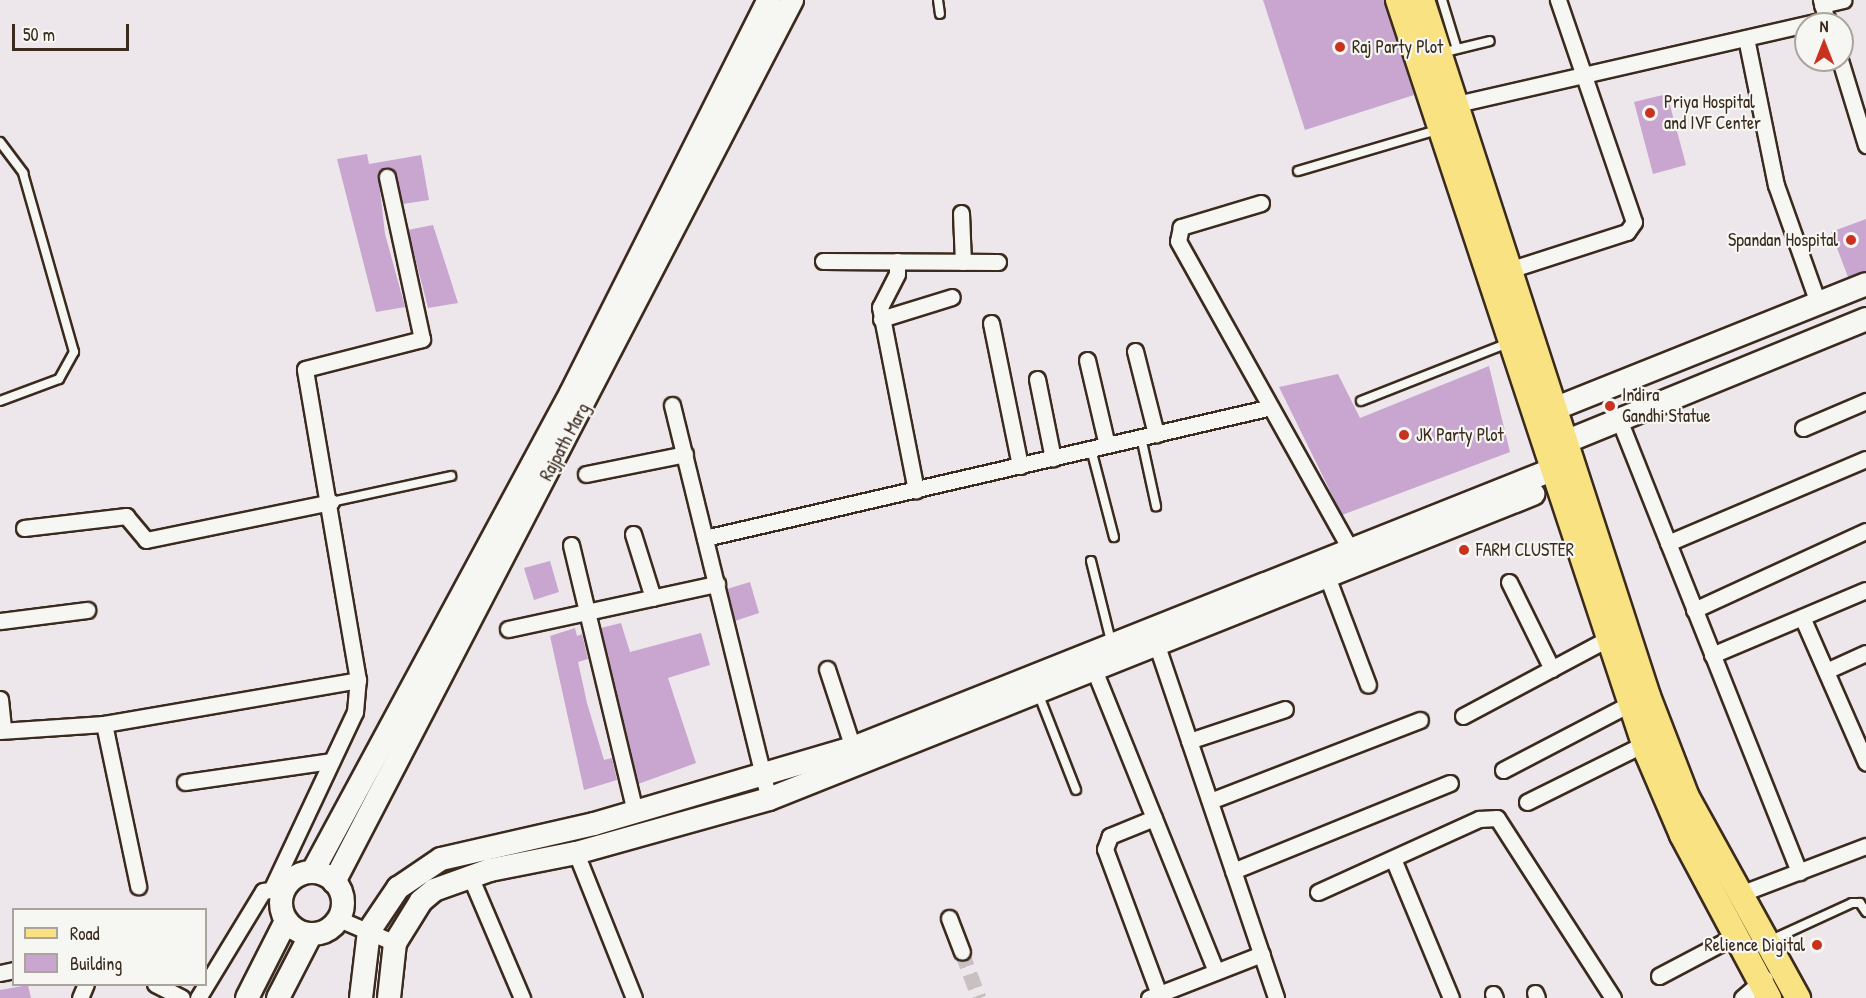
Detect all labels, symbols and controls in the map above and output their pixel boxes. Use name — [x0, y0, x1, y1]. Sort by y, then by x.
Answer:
scale bar — [15, 12, 132, 50]
north arrow — [1794, 12, 1854, 72]
text: N — [1820, 15, 1828, 37]
text: 50 m — [23, 22, 55, 47]
place label: Raj Party Plot — [1352, 36, 1443, 58]
marker: Raj Party Plot — [1333, 40, 1347, 54]
place label: Priya Hospital and IVF Center — [1664, 92, 1761, 134]
marker: Priya Hospital and IVF Center — [1641, 104, 1659, 122]
place label: Spandan Hospital — [1728, 229, 1838, 251]
marker: Spandan Hospital — [1842, 231, 1860, 249]
place label: Indira Gandhi Statue — [1622, 385, 1711, 428]
street label: Rajpath Marg — [536, 399, 594, 485]
marker: Indira Gandhi Statue — [1603, 399, 1617, 413]
place label: JK Party Plot — [1416, 424, 1504, 446]
marker: JK Party Plot — [1397, 428, 1411, 442]
place label: FARM CLUSTER — [1476, 539, 1574, 561]
marker: FARM CLUSTER — [1457, 543, 1471, 557]
legend — [12, 908, 207, 986]
text: Road — [70, 921, 100, 946]
place label: Relience Digital — [1705, 934, 1805, 956]
marker: Relience Digital — [1810, 938, 1824, 952]
text: Building — [70, 951, 122, 976]

